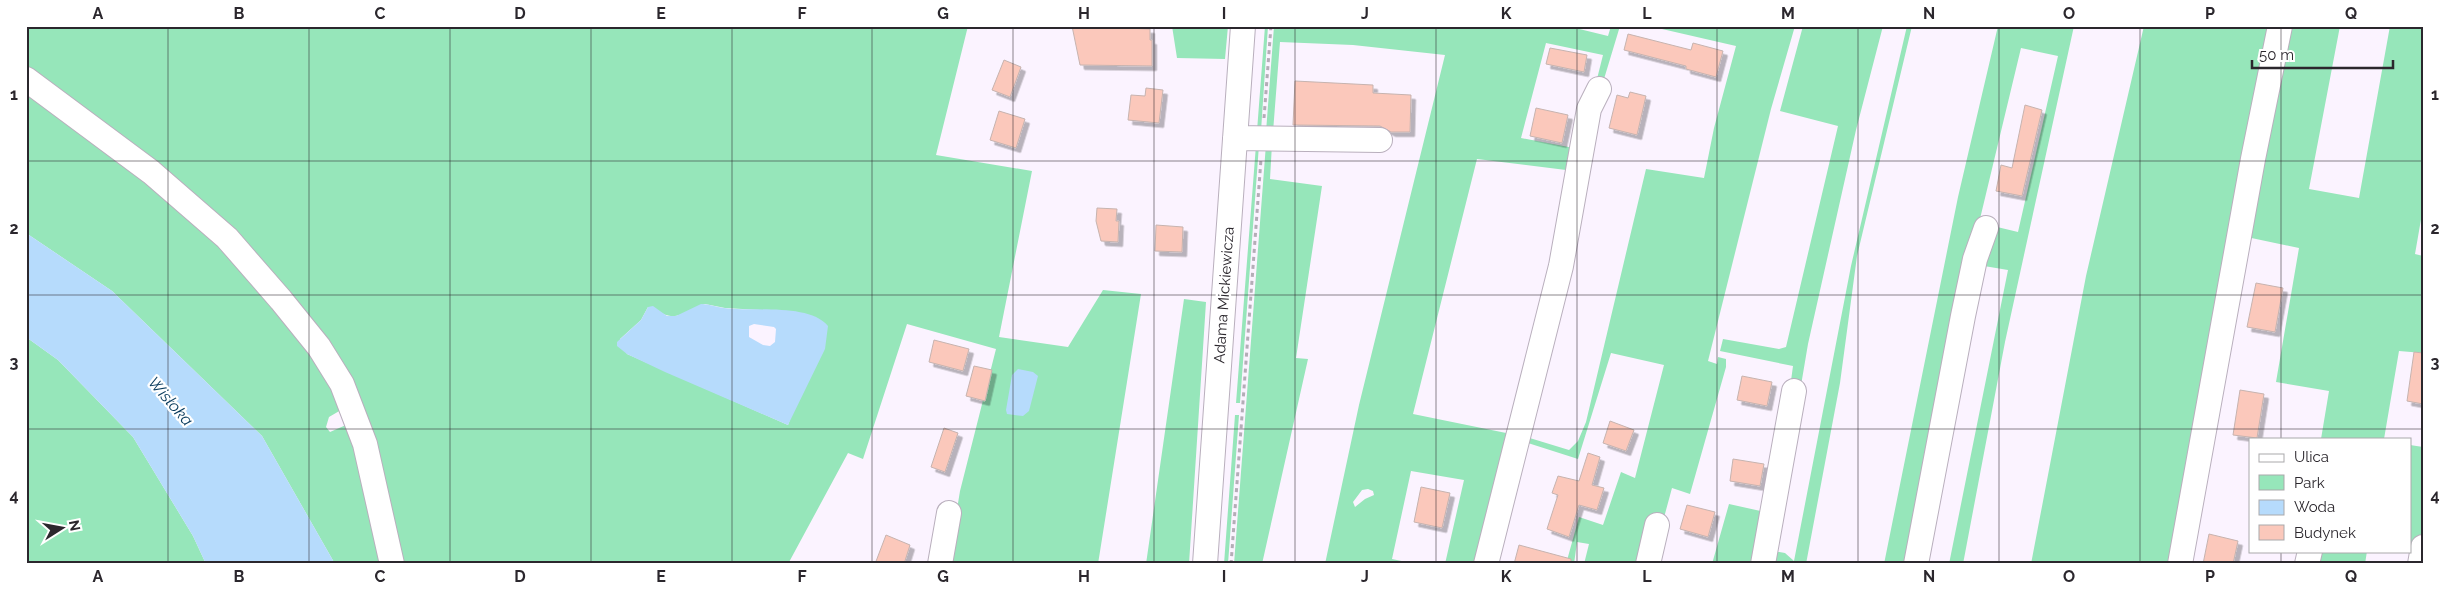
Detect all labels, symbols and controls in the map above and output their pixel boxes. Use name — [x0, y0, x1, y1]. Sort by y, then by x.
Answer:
text: A — [93, 4, 104, 23]
text: B — [234, 4, 245, 23]
text: C — [375, 4, 386, 23]
text: D — [514, 4, 526, 23]
text: E — [656, 4, 666, 23]
text: F — [797, 4, 807, 23]
text: G — [937, 4, 949, 23]
text: H — [1078, 4, 1090, 23]
text: I — [1222, 4, 1226, 23]
text: J — [1361, 4, 1369, 23]
text: K — [1501, 4, 1512, 23]
text: L — [1642, 4, 1652, 23]
text: M — [1781, 4, 1795, 23]
text: N — [1923, 4, 1935, 23]
text: O — [2063, 4, 2075, 23]
text: P — [2205, 4, 2215, 23]
text: Q — [2345, 4, 2357, 23]
scale bar — [2252, 38, 2393, 70]
text: 50 m — [2259, 46, 2294, 64]
text: 1 — [10, 85, 18, 104]
text: 1 — [2431, 85, 2439, 104]
text: 2 — [9, 219, 19, 238]
text: 2 — [2430, 219, 2440, 238]
street label: Adama Mickiewicza — [1210, 226, 1238, 364]
text: 3 — [10, 353, 19, 372]
text: 3 — [2431, 353, 2440, 372]
water label: Wisłoka — [144, 373, 197, 430]
legend — [2249, 438, 2412, 552]
text: Ulica — [2294, 448, 2329, 466]
text: Park — [2294, 474, 2325, 492]
text: 4 — [9, 486, 19, 505]
text: 4 — [2430, 486, 2440, 505]
text: Woda — [2294, 498, 2335, 516]
north arrow — [38, 502, 88, 552]
text: N — [66, 519, 84, 532]
text: Budynek — [2294, 524, 2356, 542]
text: A — [93, 567, 104, 586]
text: B — [234, 567, 245, 586]
text: C — [375, 567, 386, 586]
text: D — [514, 567, 526, 586]
text: E — [656, 567, 666, 586]
text: F — [797, 567, 807, 586]
text: G — [937, 567, 949, 586]
text: H — [1078, 567, 1090, 586]
text: I — [1222, 567, 1226, 586]
text: J — [1361, 567, 1369, 586]
text: K — [1501, 567, 1512, 586]
text: L — [1642, 567, 1652, 586]
text: M — [1781, 567, 1795, 586]
text: N — [1923, 567, 1935, 586]
text: O — [2063, 567, 2075, 586]
text: P — [2205, 567, 2215, 586]
text: Q — [2345, 567, 2357, 586]

